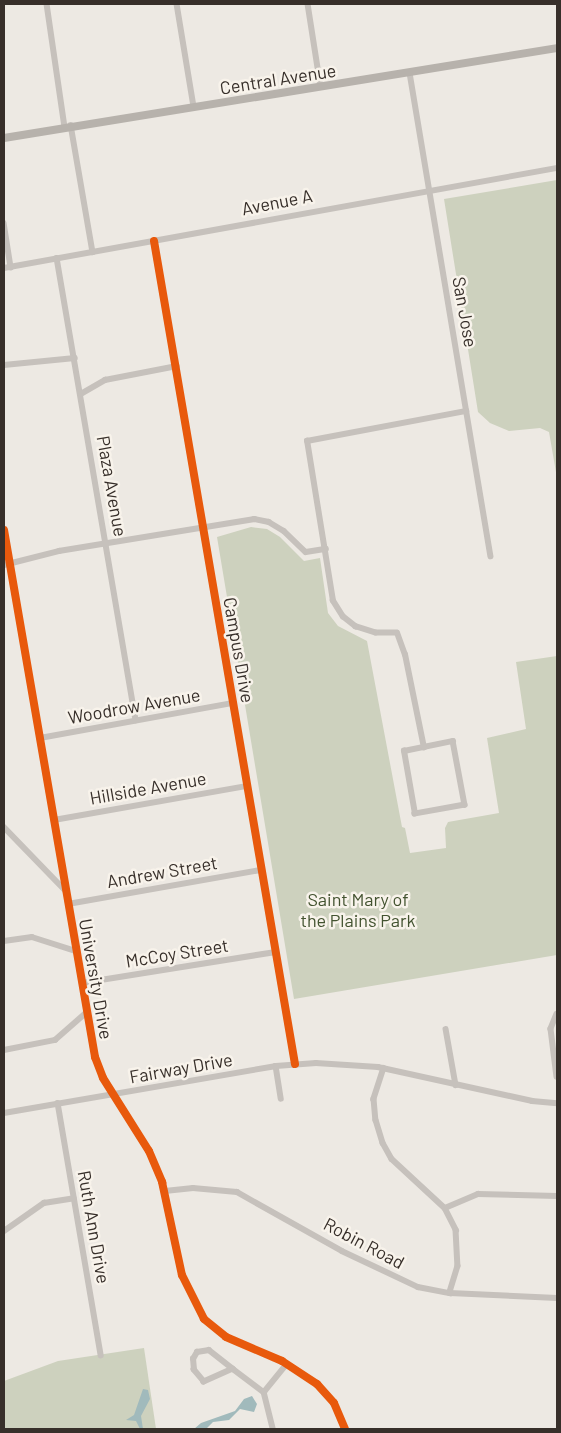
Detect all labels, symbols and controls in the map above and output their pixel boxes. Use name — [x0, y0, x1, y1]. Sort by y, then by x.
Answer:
street label: Central Avenue — [218, 59, 338, 99]
street label: Avenue A — [240, 185, 314, 219]
street label: San Jose — [448, 275, 482, 349]
street label: Plaza Avenue — [93, 434, 131, 538]
street label: Campus Drive — [219, 596, 259, 704]
street label: Woodrow Avenue — [66, 684, 202, 728]
street label: Hillside Avenue — [88, 767, 208, 809]
street label: Andrew Street — [105, 852, 219, 892]
park label: Saint Mary of the Plains Park — [300, 889, 416, 932]
street label: University Drive — [75, 917, 117, 1041]
street label: McCoy Street — [124, 934, 230, 972]
street label: Fairway Drive — [128, 1048, 234, 1088]
street label: Ruth Ann Drive — [73, 1169, 115, 1285]
street label: Robin Road — [320, 1213, 408, 1273]

